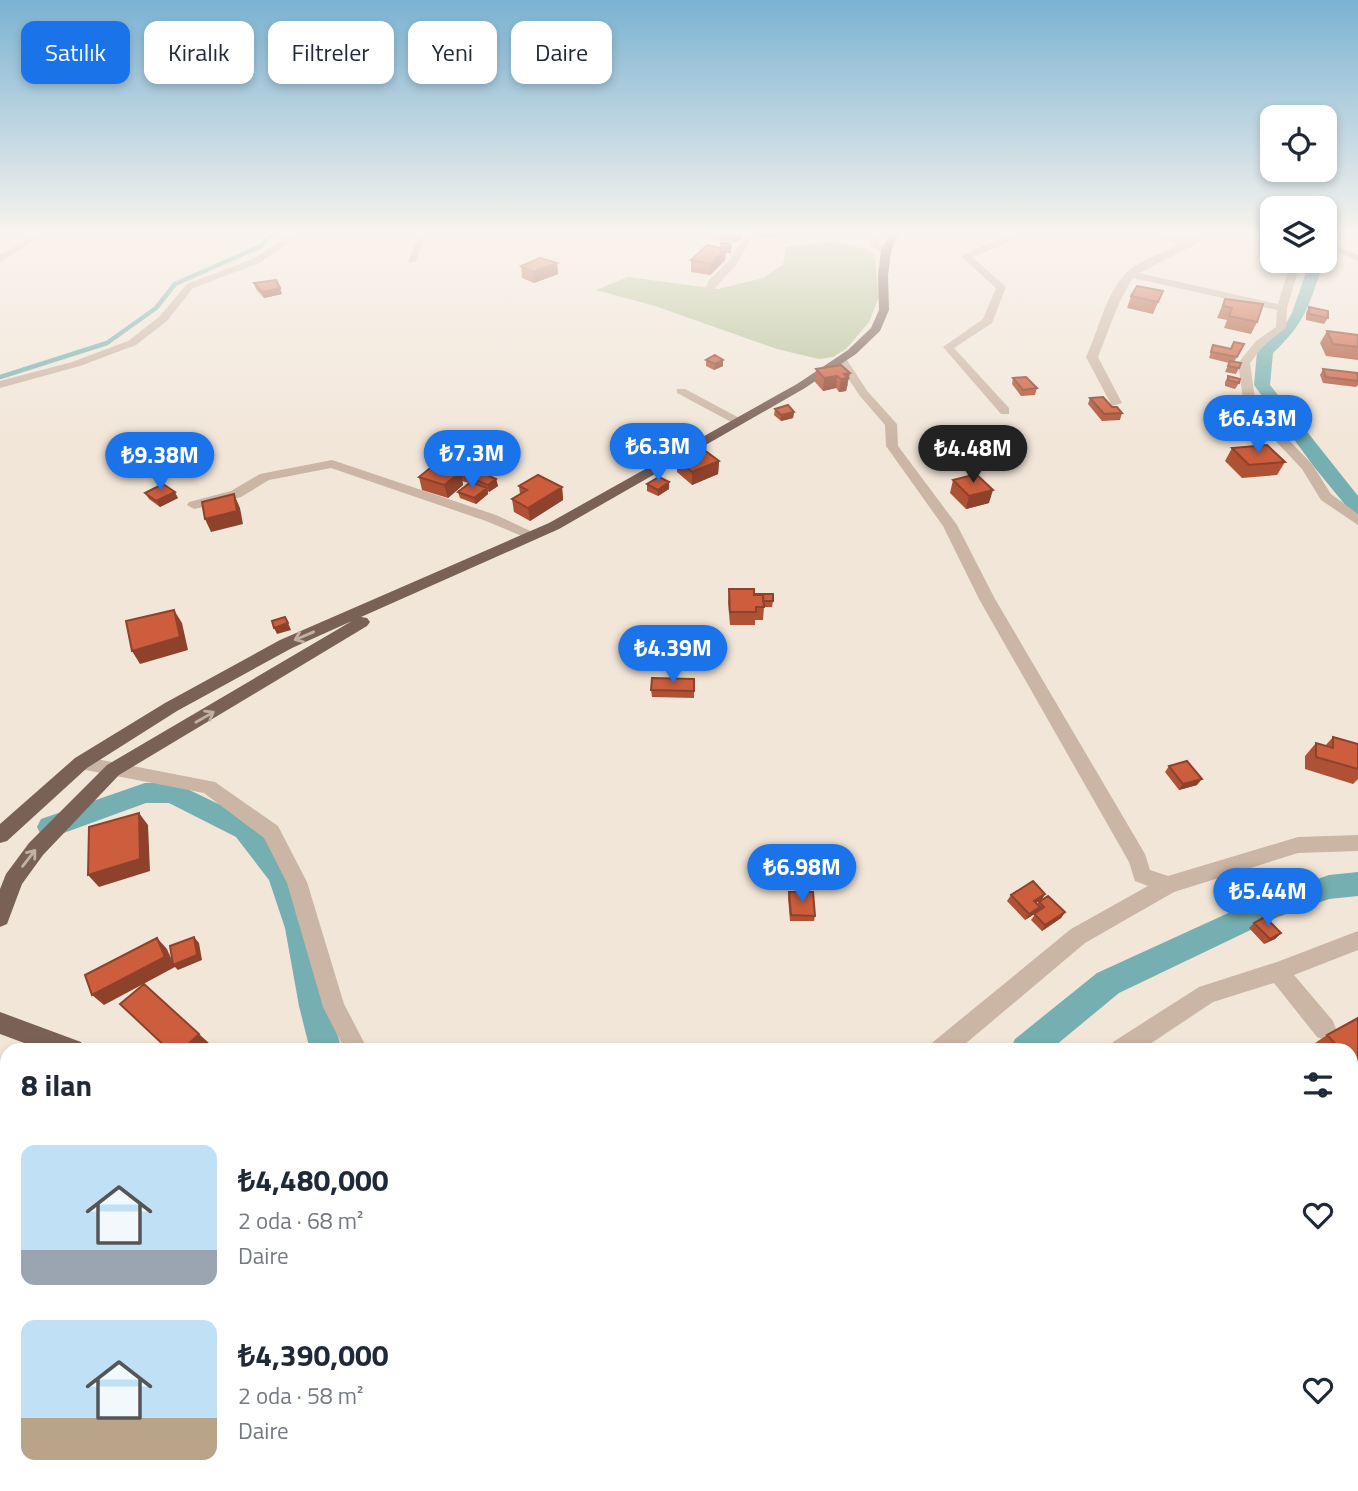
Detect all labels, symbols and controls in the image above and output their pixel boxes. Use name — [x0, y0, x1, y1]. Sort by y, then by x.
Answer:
chip: Satılık — [21, 21, 130, 84]
chip: Kiralık — [144, 21, 254, 84]
chip: Filtreler — [268, 21, 394, 84]
chip: Yeni — [408, 21, 497, 84]
chip: Daire — [511, 21, 612, 84]
map controls — [1260, 105, 1337, 273]
button: locate — [1260, 105, 1337, 182]
button: layers — [1260, 196, 1337, 273]
pin: ₺6.43M — [1201, 396, 1315, 455]
text: ₺6.43M — [1219, 400, 1297, 435]
pin: ₺6.3M — [609, 424, 707, 483]
pin: ₺4.48M — [916, 426, 1030, 485]
text: ₺6.3M — [626, 428, 690, 463]
pin: ₺7.3M — [423, 430, 521, 490]
text: ₺4.48M — [934, 430, 1012, 465]
pin: ₺9.38M — [103, 433, 217, 492]
text: ₺7.3M — [440, 435, 504, 470]
text: ₺9.38M — [121, 437, 199, 472]
pin: ₺4.39M — [616, 626, 730, 685]
text: ₺4.39M — [634, 630, 712, 665]
one-way arrow — [294, 631, 316, 644]
one-way arrow — [194, 709, 214, 723]
pin: ₺6.98M — [745, 844, 859, 904]
one-way arrow — [22, 849, 37, 867]
text: ₺6.98M — [763, 849, 841, 884]
pin: ₺5.44M — [1211, 869, 1325, 928]
text: ₺5.44M — [1229, 873, 1307, 908]
text: 8 ilan — [21, 1062, 92, 1108]
icon: filters — [1299, 1066, 1337, 1104]
text: ₺4,480,000 — [238, 1157, 389, 1203]
icon: home — [77, 1173, 161, 1257]
icon: heart — [1299, 1196, 1337, 1234]
text: 2 oda · 68 m² — [238, 1203, 363, 1238]
text: Daire — [238, 1238, 289, 1273]
text: ₺4,390,000 — [238, 1332, 389, 1378]
icon: home — [77, 1348, 161, 1432]
icon: heart — [1299, 1371, 1337, 1409]
text: 2 oda · 58 m² — [238, 1378, 363, 1413]
text: Daire — [238, 1413, 289, 1448]

